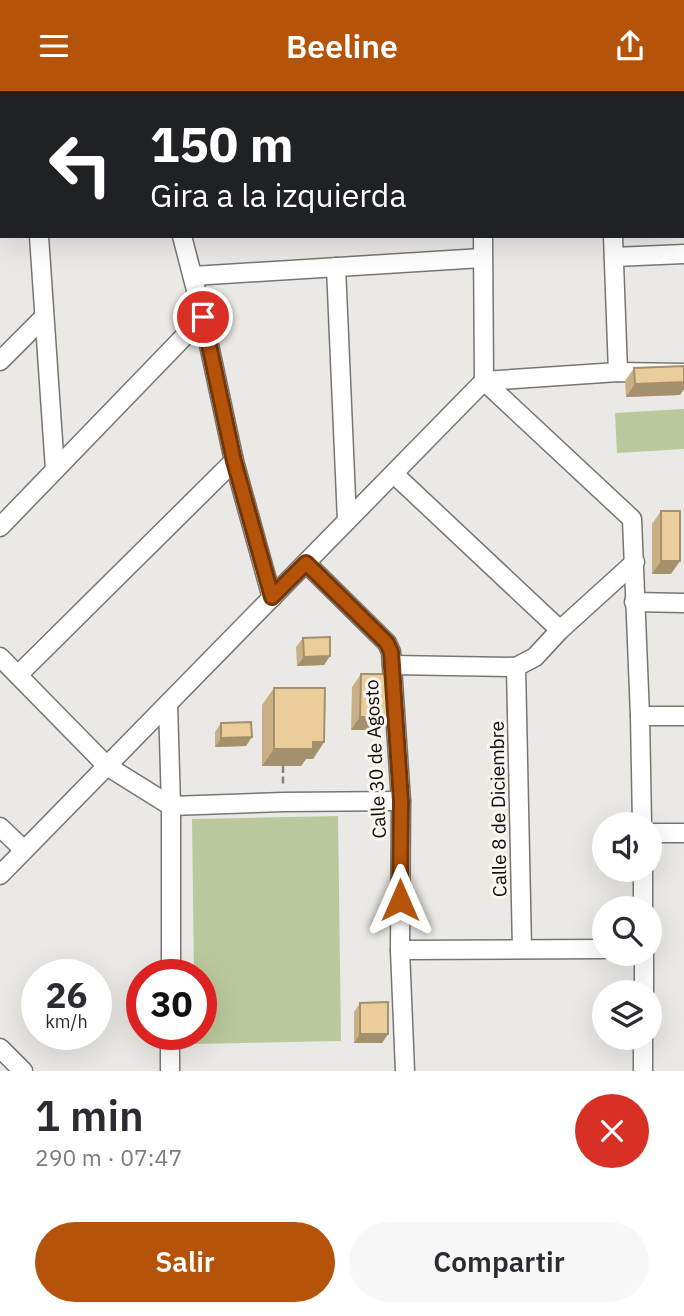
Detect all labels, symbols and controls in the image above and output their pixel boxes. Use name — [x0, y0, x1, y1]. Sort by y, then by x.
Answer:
text: Beeline — [286, 25, 398, 67]
icon: menu — [35, 27, 73, 65]
icon: share — [611, 27, 649, 65]
text: 150 m — [150, 112, 294, 175]
icon: left — [35, 119, 126, 210]
text: Gira a la izquierda — [150, 174, 407, 216]
pin — [173, 287, 233, 347]
icon: arrive — [184, 298, 222, 336]
street label: Calle 30 de Agosto — [359, 679, 391, 839]
street label: Calle 8 de Diciembre — [484, 721, 512, 897]
map controls — [592, 812, 662, 1050]
button: sound — [592, 812, 662, 882]
position arrow — [363, 863, 437, 937]
button: search — [592, 896, 662, 966]
speed limit sign: 30 — [126, 959, 217, 1050]
text: 26 — [45, 972, 88, 1018]
button: layers — [592, 980, 662, 1050]
text: km/h — [45, 1010, 88, 1033]
text: 1 min — [35, 1088, 144, 1143]
button: close — [575, 1094, 649, 1168]
text: 290 m · 07:47 — [35, 1142, 182, 1172]
button: Salir — [35, 1222, 335, 1302]
button: Compartir — [349, 1222, 649, 1302]

